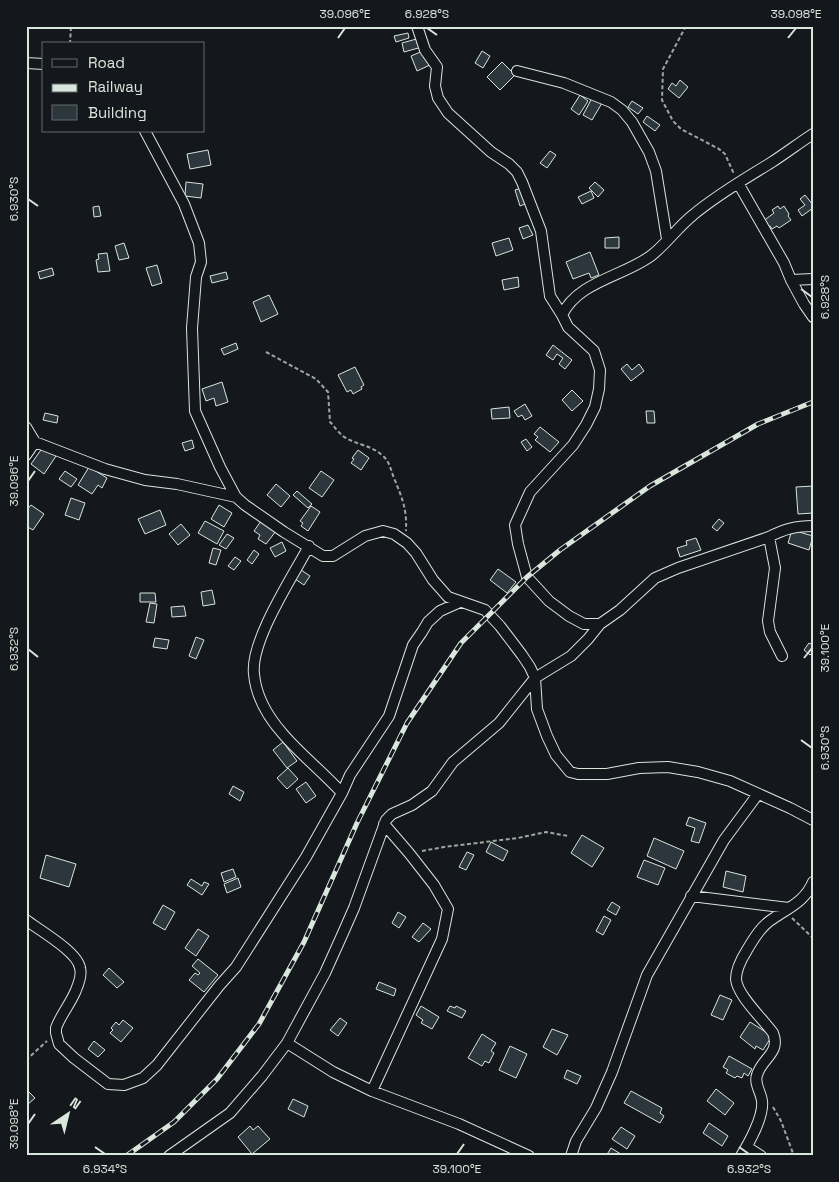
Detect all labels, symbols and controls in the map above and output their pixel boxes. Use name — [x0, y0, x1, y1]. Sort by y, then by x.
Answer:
text: 39.096°E — [319, 6, 371, 22]
text: 6.928°S — [405, 6, 449, 22]
text: 39.098°E — [770, 6, 822, 22]
legend — [42, 42, 205, 132]
text: Road — [88, 53, 125, 72]
text: Railway — [88, 77, 143, 96]
text: Building — [88, 103, 147, 122]
text: 6.930°S — [6, 177, 22, 221]
text: 6.928°S — [817, 275, 833, 319]
text: 39.096°E — [6, 455, 22, 507]
text: 39.100°E — [817, 623, 833, 672]
text: 6.932°S — [6, 627, 22, 671]
text: 6.930°S — [817, 726, 833, 770]
north arrow — [42, 1090, 92, 1140]
text: N — [66, 1093, 84, 1113]
text: 39.098°E — [6, 1098, 22, 1150]
text: 6.934°S — [83, 1161, 127, 1177]
text: 39.100°E — [433, 1161, 482, 1177]
text: 6.932°S — [727, 1161, 771, 1177]

